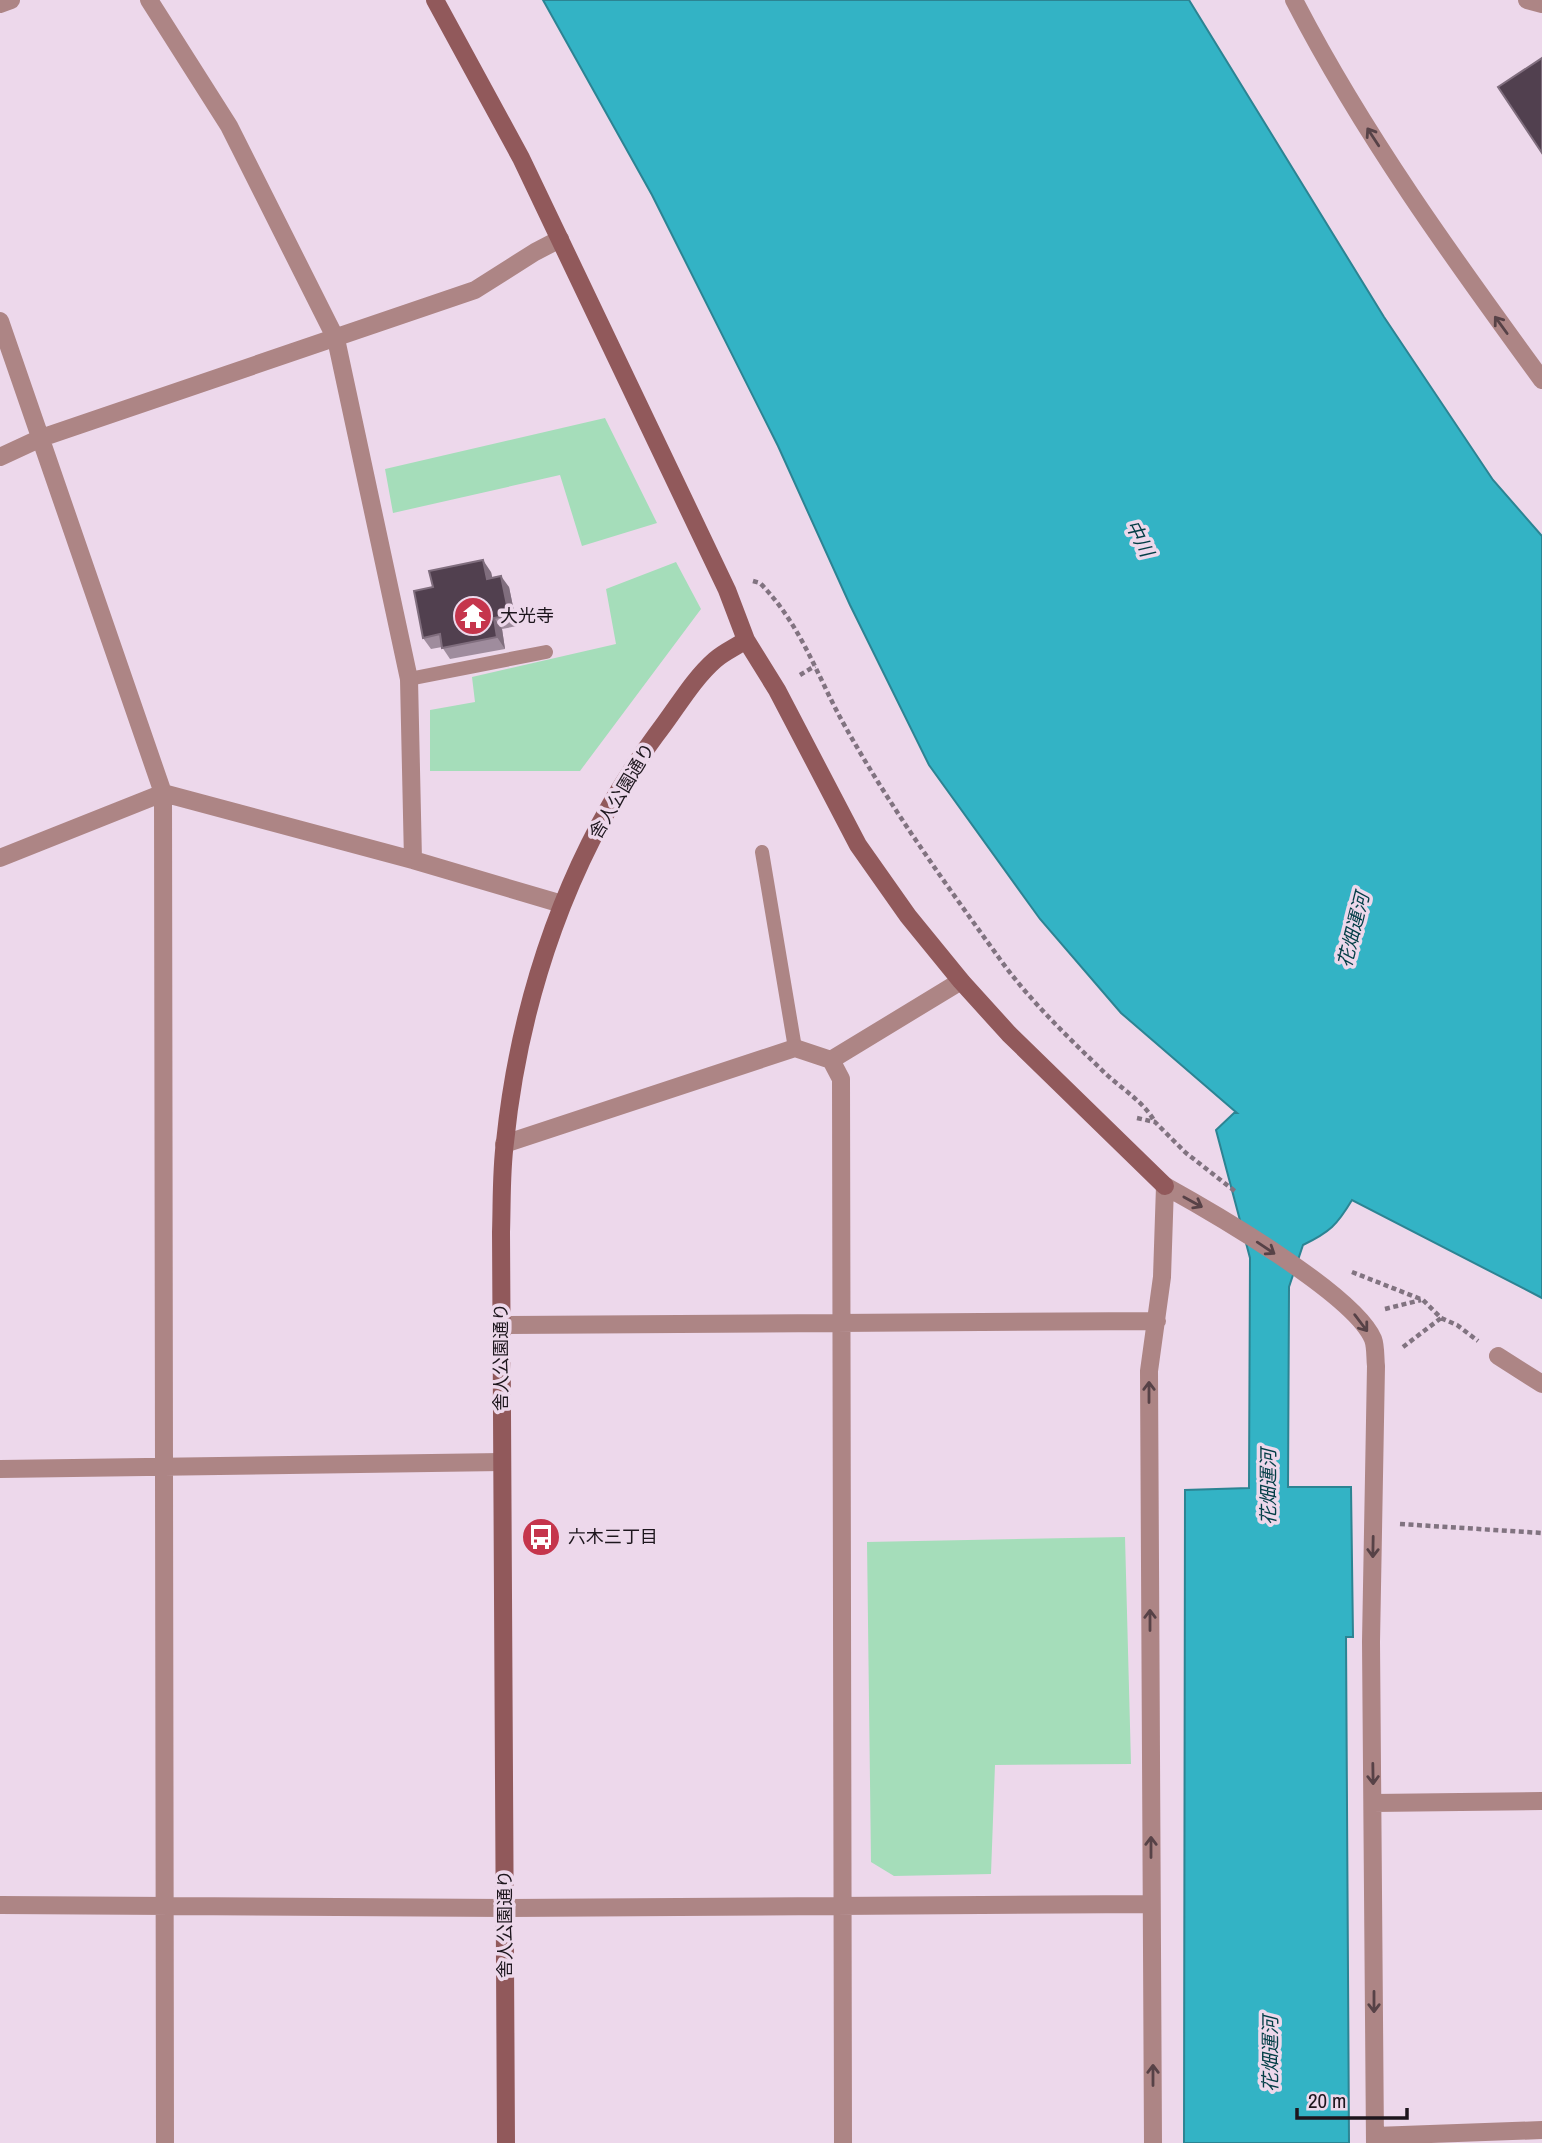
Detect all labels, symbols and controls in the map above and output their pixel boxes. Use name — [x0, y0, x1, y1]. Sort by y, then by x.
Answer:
one-way arrow — [1366, 127, 1380, 147]
one-way arrow — [1494, 316, 1509, 335]
water label: 中川 — [1120, 515, 1161, 563]
temple icon: 大光寺 — [452, 595, 494, 637]
place label: 大光寺 — [500, 603, 554, 628]
street label: 舎人公園通り — [583, 738, 660, 843]
water label: 花畑運河 — [1331, 886, 1376, 970]
one-way arrow — [1183, 1195, 1203, 1209]
one-way arrow — [1256, 1241, 1275, 1255]
street label: 舎人公園通り — [488, 1303, 513, 1411]
one-way arrow — [1354, 1313, 1369, 1332]
one-way arrow — [1142, 1381, 1156, 1404]
water label: 花畑運河 — [1255, 1445, 1281, 1525]
bus stop icon: 六木三丁目 — [520, 1516, 562, 1558]
place label: 六木三丁目 — [568, 1524, 658, 1549]
one-way arrow — [1366, 1535, 1379, 1558]
one-way arrow — [1143, 1609, 1157, 1632]
one-way arrow — [1366, 1762, 1380, 1785]
one-way arrow — [1144, 1836, 1158, 1859]
street label: 舎人公園通り — [492, 1870, 517, 1978]
one-way arrow — [1367, 1990, 1381, 2013]
water label: 花畑運河 — [1257, 2012, 1283, 2092]
one-way arrow — [1146, 2064, 1159, 2087]
scale bar — [1297, 2076, 1407, 2120]
text: 20 m — [1308, 2086, 1346, 2115]

